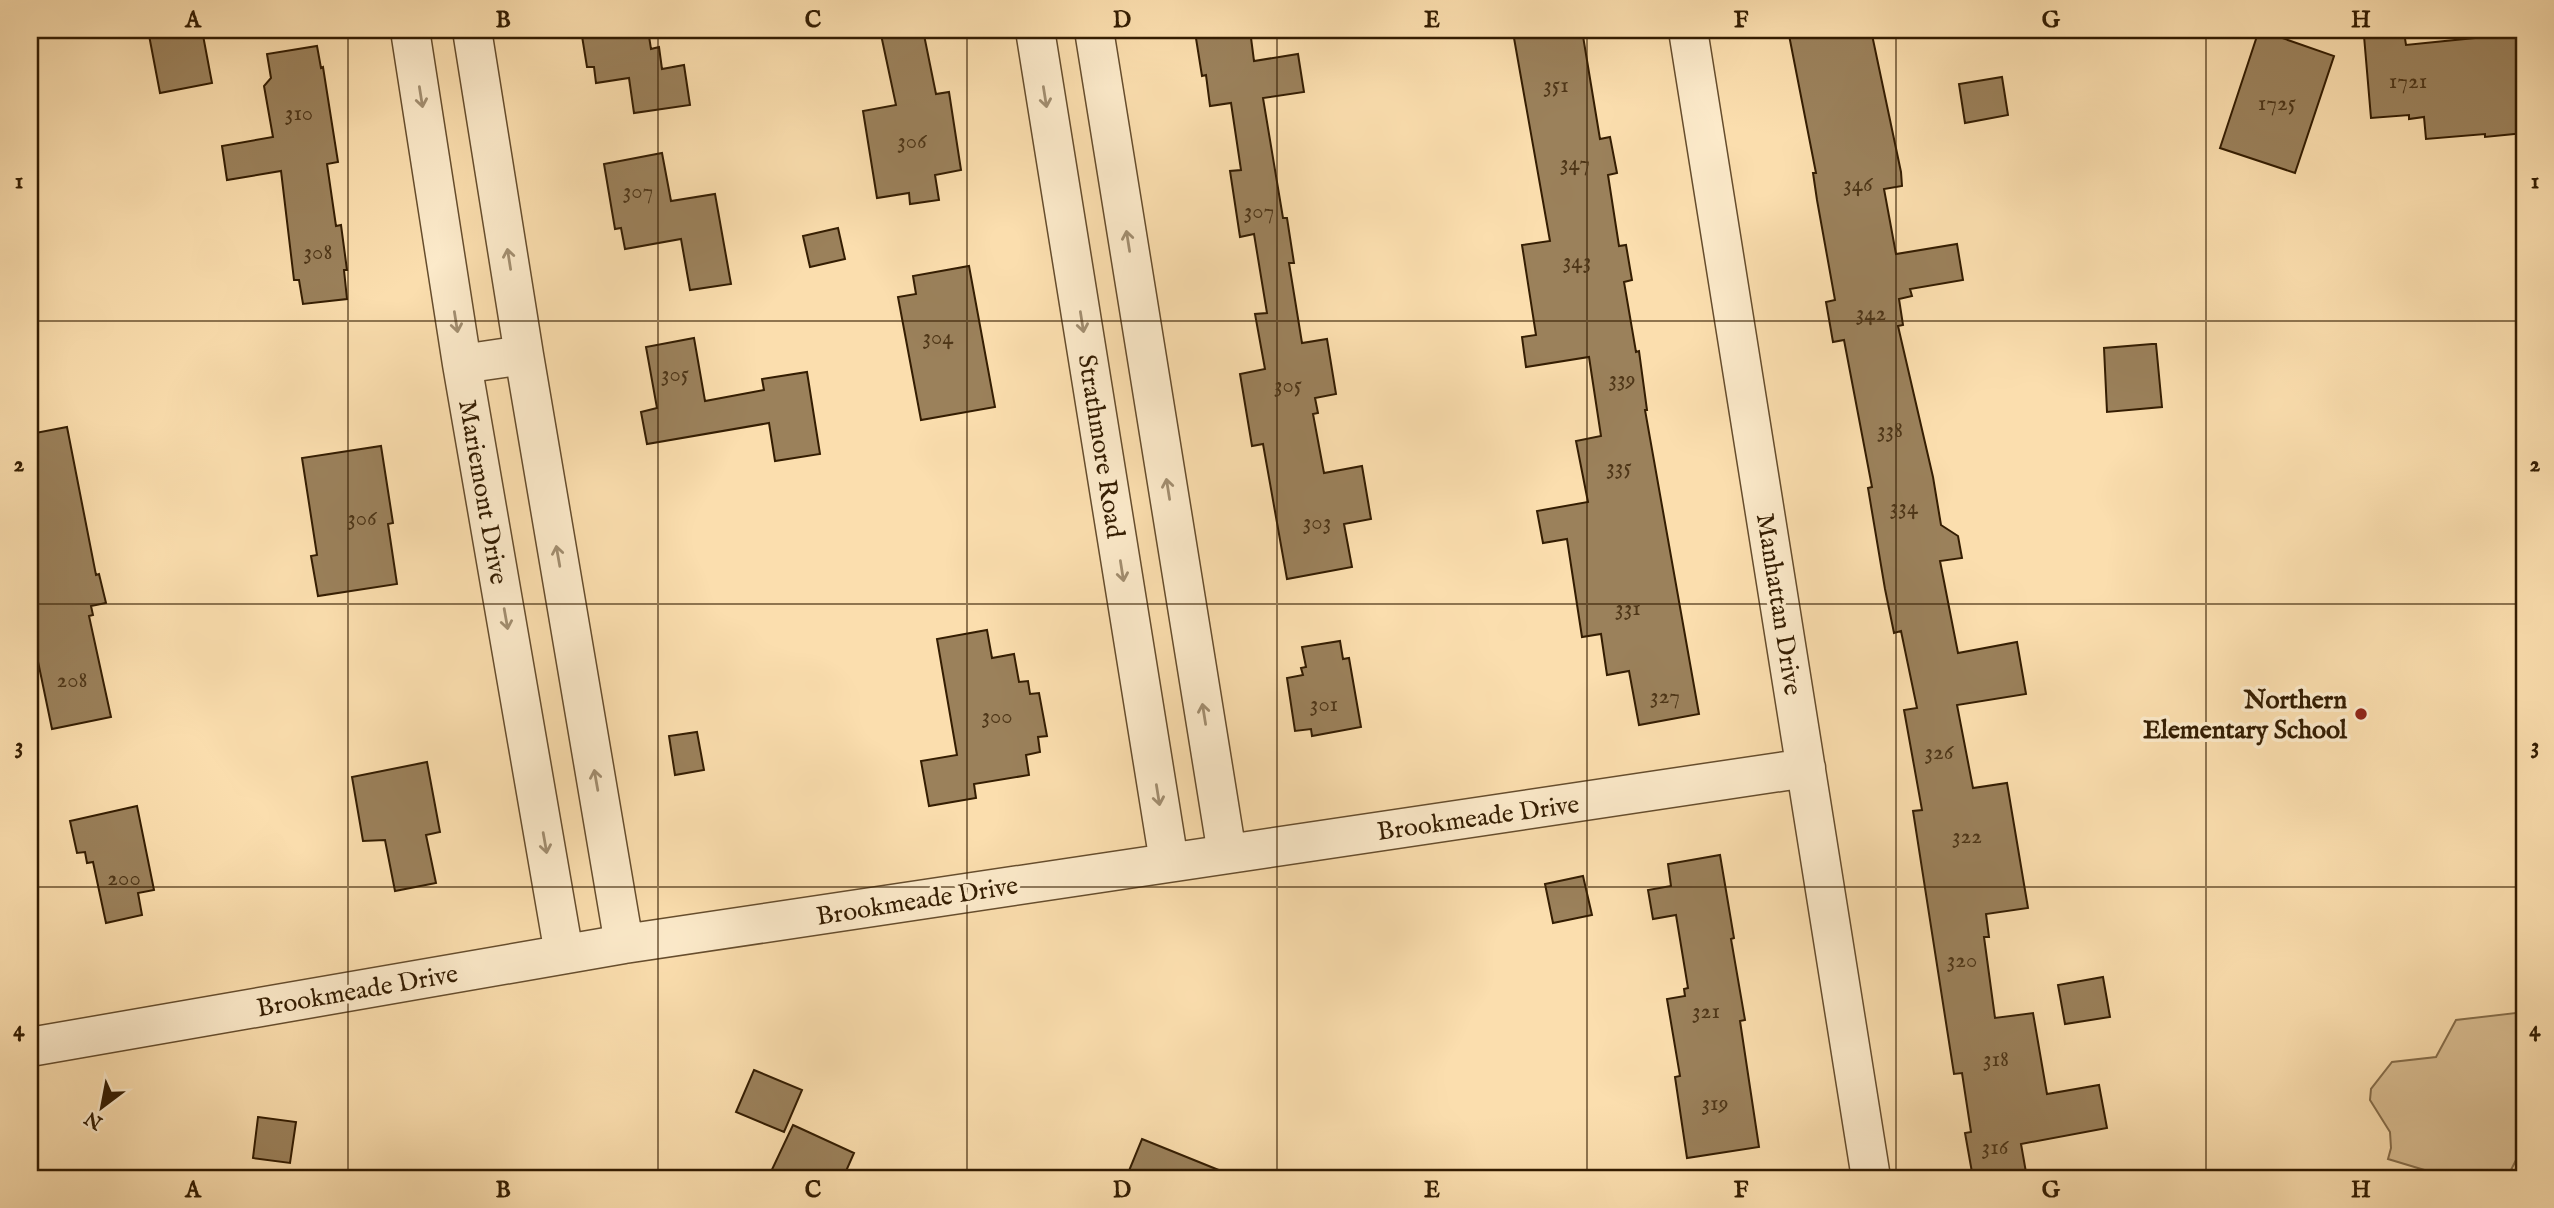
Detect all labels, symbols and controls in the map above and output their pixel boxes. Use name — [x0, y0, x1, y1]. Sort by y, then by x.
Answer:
text: A — [184, 6, 202, 35]
text: B — [495, 6, 511, 35]
text: C — [805, 6, 822, 35]
text: D — [1113, 6, 1131, 35]
text: E — [1424, 6, 1440, 35]
text: F — [1734, 6, 1749, 35]
text: G — [2042, 6, 2061, 35]
text: H — [2351, 6, 2371, 35]
house number: 1721 — [2389, 67, 2427, 96]
house number: 351 — [1543, 71, 1569, 100]
one-way arrow — [415, 85, 428, 108]
one-way arrow — [1039, 85, 1052, 108]
house number: 1725 — [2258, 89, 2296, 118]
house number: 310 — [285, 99, 313, 128]
house number: 306 — [897, 127, 928, 156]
house number: 347 — [1560, 149, 1590, 178]
text: 1 — [15, 167, 23, 196]
text: 1 — [2531, 167, 2539, 196]
house number: 346 — [1843, 170, 1874, 199]
house number: 307 — [623, 177, 653, 206]
house number: 307 — [1244, 197, 1274, 226]
one-way arrow — [1121, 230, 1134, 253]
house number: 308 — [304, 238, 332, 267]
house number: 343 — [1563, 247, 1591, 276]
one-way arrow — [502, 248, 515, 271]
house number: 342 — [1856, 299, 1886, 328]
one-way arrow — [450, 310, 463, 333]
one-way arrow — [1076, 310, 1089, 333]
house number: 304 — [922, 323, 954, 352]
street label: Strathmore Road — [1070, 352, 1131, 541]
house number: 305 — [661, 360, 689, 389]
house number: 339 — [1608, 365, 1636, 394]
house number: 305 — [1274, 371, 1302, 400]
street label: Mariemont Drive — [450, 397, 515, 587]
house number: 338 — [1877, 416, 1903, 445]
text: 2 — [14, 450, 25, 479]
text: 2 — [2530, 450, 2541, 479]
house number: 335 — [1606, 453, 1632, 482]
one-way arrow — [1161, 479, 1174, 501]
house number: 334 — [1890, 493, 1919, 522]
house number: 306 — [347, 504, 378, 533]
house number: 303 — [1303, 508, 1331, 537]
street label: Manhattan Drive — [1748, 511, 1809, 698]
one-way arrow — [551, 545, 564, 568]
one-way arrow — [1116, 559, 1129, 581]
house number: 331 — [1615, 594, 1641, 623]
one-way arrow — [500, 607, 513, 630]
house number: 208 — [56, 666, 88, 695]
house number: 327 — [1650, 682, 1680, 711]
place label: Northern Elementary School — [2143, 684, 2348, 747]
house number: 301 — [1310, 690, 1338, 719]
house number: 300 — [981, 702, 1013, 731]
one-way arrow — [1197, 703, 1210, 726]
marker: Northern Elementary School — [2353, 706, 2369, 722]
text: 3 — [15, 732, 23, 761]
text: 3 — [2531, 732, 2539, 761]
house number: 326 — [1924, 738, 1955, 767]
one-way arrow — [589, 769, 602, 792]
one-way arrow — [1152, 783, 1165, 806]
street label: Brookmeade Drive — [1375, 788, 1581, 849]
house number: 322 — [1952, 822, 1982, 851]
one-way arrow — [539, 831, 552, 854]
house number: 200 — [107, 864, 141, 893]
street label: Brookmeade Drive — [814, 869, 1021, 934]
house number: 320 — [1947, 946, 1977, 975]
street label: Brookmeade Drive — [254, 958, 461, 1025]
house number: 321 — [1692, 997, 1720, 1026]
text: 4 — [13, 1015, 25, 1044]
text: 4 — [2529, 1015, 2541, 1044]
house number: 318 — [1983, 1045, 2009, 1074]
north arrow — [66, 1072, 136, 1142]
house number: 319 — [1701, 1089, 1729, 1118]
text: N — [80, 1105, 108, 1135]
house number: 316 — [1982, 1133, 2010, 1162]
text: A — [184, 1176, 202, 1205]
text: B — [495, 1176, 511, 1205]
text: C — [805, 1176, 822, 1205]
text: D — [1113, 1176, 1131, 1205]
text: E — [1424, 1176, 1440, 1205]
text: F — [1734, 1176, 1749, 1205]
text: G — [2042, 1176, 2061, 1205]
text: H — [2351, 1176, 2371, 1205]

